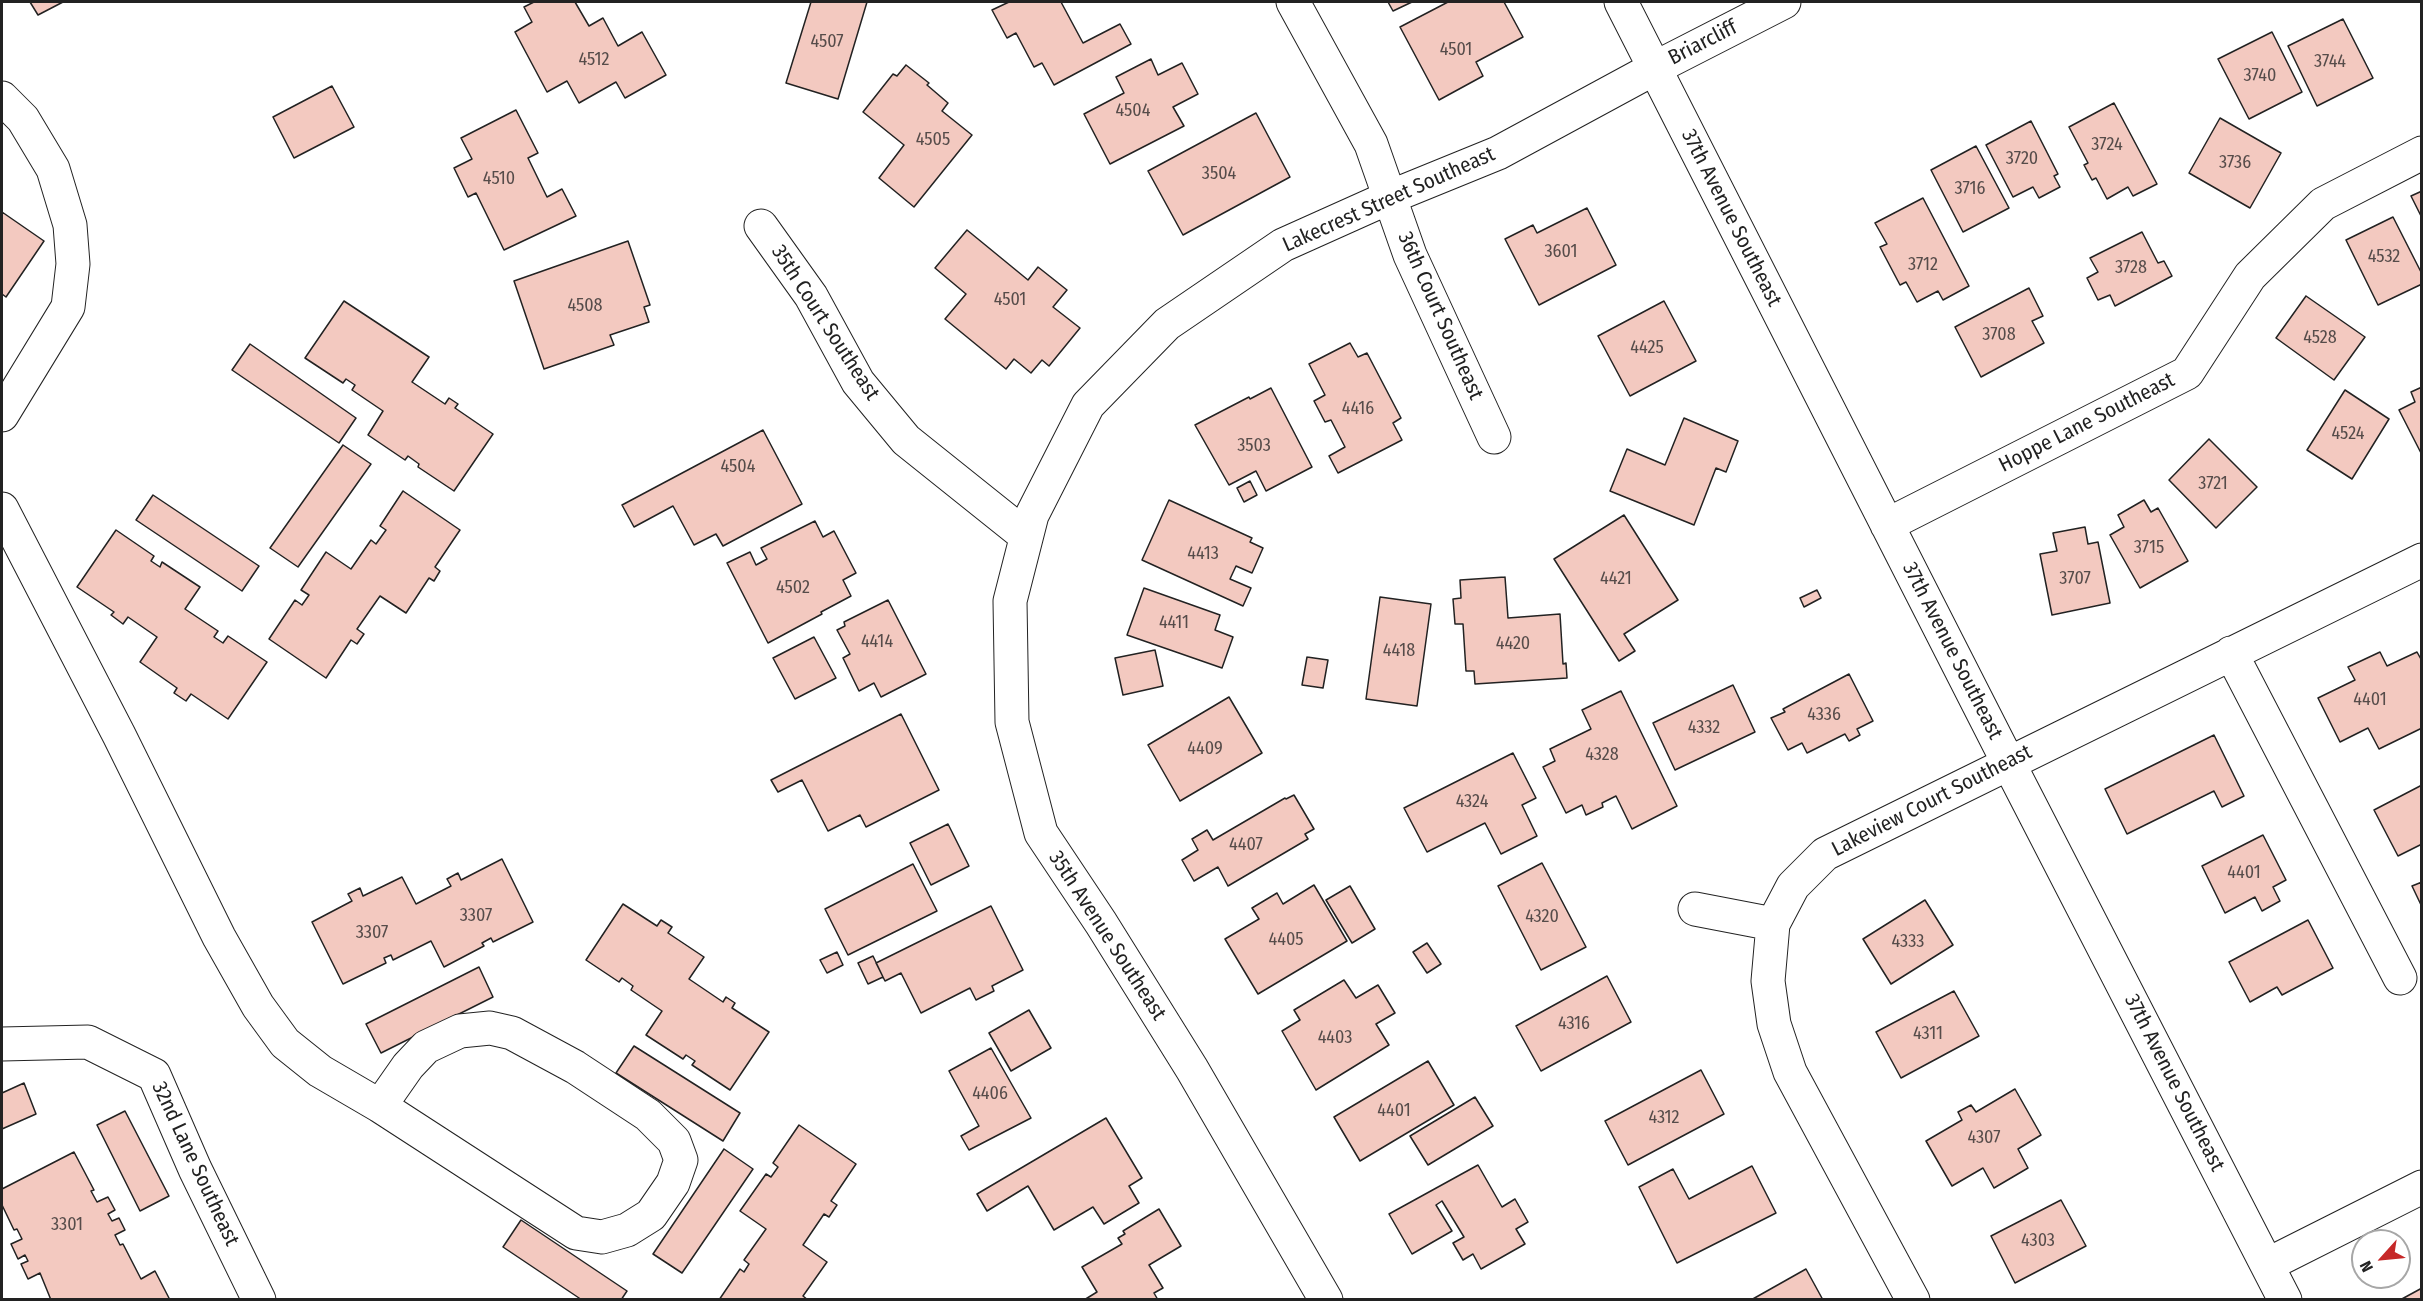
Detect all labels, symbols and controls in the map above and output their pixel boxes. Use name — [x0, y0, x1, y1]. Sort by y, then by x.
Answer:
street label: Briarcliff — [1664, 15, 1742, 71]
house number: 4507 — [810, 31, 844, 53]
house number: 4501 — [1440, 39, 1472, 61]
house number: 4512 — [579, 49, 609, 71]
house number: 3744 — [2314, 51, 2346, 73]
house number: 3740 — [2244, 65, 2276, 87]
house number: 4504 — [1116, 100, 1150, 122]
street label: 37th Avenue Southeast — [1675, 125, 1787, 311]
house number: 4505 — [916, 129, 950, 151]
house number: 3724 — [2091, 134, 2123, 156]
street label: Lakecrest Street Southeast — [1279, 142, 1499, 258]
house number: 3720 — [2006, 148, 2038, 170]
house number: 3736 — [2219, 152, 2251, 174]
house number: 3504 — [1202, 163, 1236, 185]
house number: 4510 — [483, 168, 515, 190]
house number: 3716 — [1954, 178, 1986, 200]
street label: 36th Court Southeast — [1392, 228, 1488, 404]
street label: 35th Court Southeast — [765, 241, 885, 405]
house number: 3601 — [1545, 241, 1577, 263]
house number: 4532 — [2368, 246, 2400, 268]
house number: 3712 — [1908, 254, 1938, 276]
house number: 3728 — [2115, 257, 2147, 279]
house number: 4501 — [994, 289, 1026, 311]
house number: 4508 — [567, 295, 603, 317]
house number: 3708 — [1982, 324, 2016, 346]
house number: 4528 — [2303, 327, 2337, 349]
house number: 4425 — [1630, 337, 1664, 359]
street label: Hoppe Lane Southeast — [1995, 368, 2179, 478]
house number: 4416 — [1342, 398, 1374, 420]
house number: 4524 — [2332, 423, 2364, 445]
house number: 3503 — [1237, 435, 1271, 457]
house number: 4504 — [721, 456, 755, 478]
house number: 3721 — [2198, 473, 2228, 495]
house number: 3715 — [2134, 537, 2164, 559]
house number: 4413 — [1187, 543, 1219, 565]
street label: 37th Avenue Southeast — [1896, 558, 2008, 744]
house number: 4421 — [1600, 568, 1632, 590]
house number: 3707 — [2059, 568, 2091, 590]
house number: 4502 — [776, 577, 810, 599]
house number: 4411 — [1159, 612, 1189, 634]
house number: 4414 — [861, 631, 893, 653]
house number: 4420 — [1496, 633, 1530, 655]
house number: 4418 — [1383, 640, 1415, 662]
house number: 4401 — [2353, 689, 2387, 711]
house number: 4336 — [1807, 704, 1841, 726]
house number: 4332 — [1688, 717, 1720, 739]
house number: 4409 — [1187, 738, 1223, 760]
street label: Lakeview Court Southeast — [1828, 740, 2036, 862]
house number: 4328 — [1585, 744, 1619, 766]
house number: 4324 — [1456, 791, 1488, 813]
house number: 4407 — [1229, 834, 1263, 856]
street label: 35th Avenue Southeast — [1043, 847, 1171, 1025]
house number: 4401 — [2227, 862, 2261, 884]
house number: 3307 — [460, 905, 492, 927]
house number: 4320 — [1525, 906, 1559, 928]
house number: 3307 — [356, 922, 388, 944]
house number: 4405 — [1268, 929, 1304, 951]
house number: 4333 — [1892, 931, 1924, 953]
street label: 37th Avenue Southeast — [2118, 990, 2230, 1176]
house number: 4316 — [1558, 1013, 1590, 1035]
house number: 4311 — [1913, 1023, 1943, 1045]
house number: 4403 — [1318, 1027, 1352, 1049]
street label: 32nd Lane Southeast — [146, 1078, 244, 1250]
house number: 4406 — [972, 1083, 1008, 1105]
house number: 4401 — [1377, 1100, 1411, 1122]
house number: 4312 — [1648, 1107, 1680, 1129]
house number: 4307 — [1968, 1127, 2000, 1149]
house number: 3301 — [51, 1214, 83, 1236]
north arrow — [2351, 1229, 2411, 1289]
house number: 4303 — [2021, 1230, 2055, 1252]
text: N — [2356, 1258, 2377, 1275]

